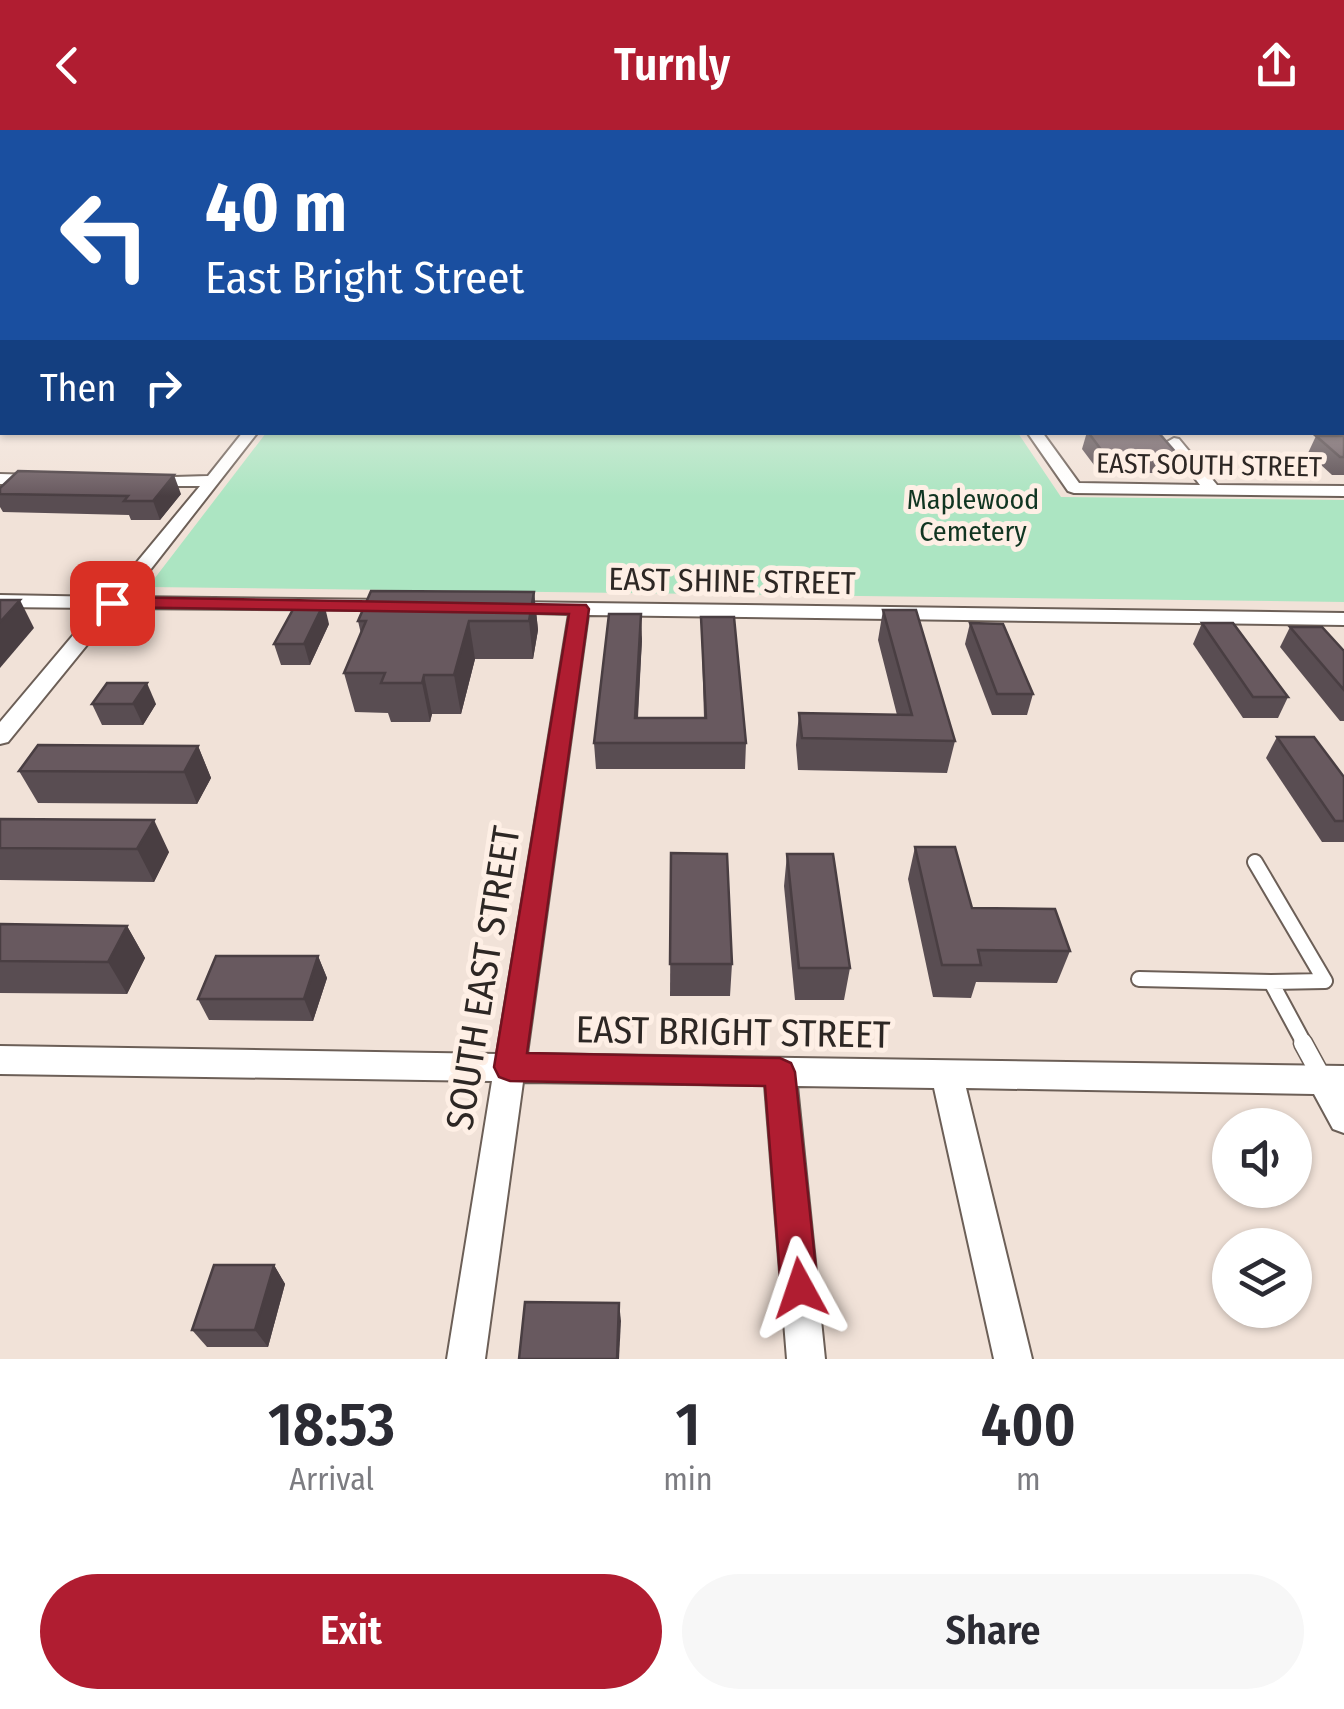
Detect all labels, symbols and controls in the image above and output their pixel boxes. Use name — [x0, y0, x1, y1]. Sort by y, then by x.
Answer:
icon: back — [40, 38, 95, 93]
text: Turnly — [614, 38, 730, 92]
icon: share — [1249, 38, 1304, 93]
text: 40 m — [205, 166, 347, 250]
icon: left — [40, 170, 170, 300]
text: East Bright Street — [205, 251, 524, 305]
icon: right — [136, 360, 191, 415]
text: Then — [40, 365, 116, 411]
street label: EAST SOUTH STREET — [1096, 447, 1322, 483]
park label: Maplewood Cemetery — [907, 483, 1039, 548]
street label: EAST SHINE STREET — [608, 560, 856, 602]
pin — [70, 561, 155, 646]
icon: arrive — [85, 576, 140, 631]
street label: SOUTH EAST STREET — [436, 823, 530, 1133]
street label: EAST BRIGHT STREET — [575, 1006, 891, 1058]
map controls — [1212, 1108, 1312, 1328]
button: sound — [1212, 1108, 1312, 1208]
button: layers — [1212, 1228, 1312, 1328]
position arrow — [748, 1236, 852, 1340]
text: 18:53 — [268, 1389, 395, 1461]
text: 1 — [675, 1389, 700, 1461]
text: 400 — [981, 1389, 1076, 1461]
text: Arrival — [289, 1460, 374, 1498]
text: min — [663, 1460, 713, 1498]
text: m — [1016, 1460, 1041, 1498]
button: Exit — [40, 1574, 662, 1689]
button: Share — [682, 1574, 1304, 1689]

